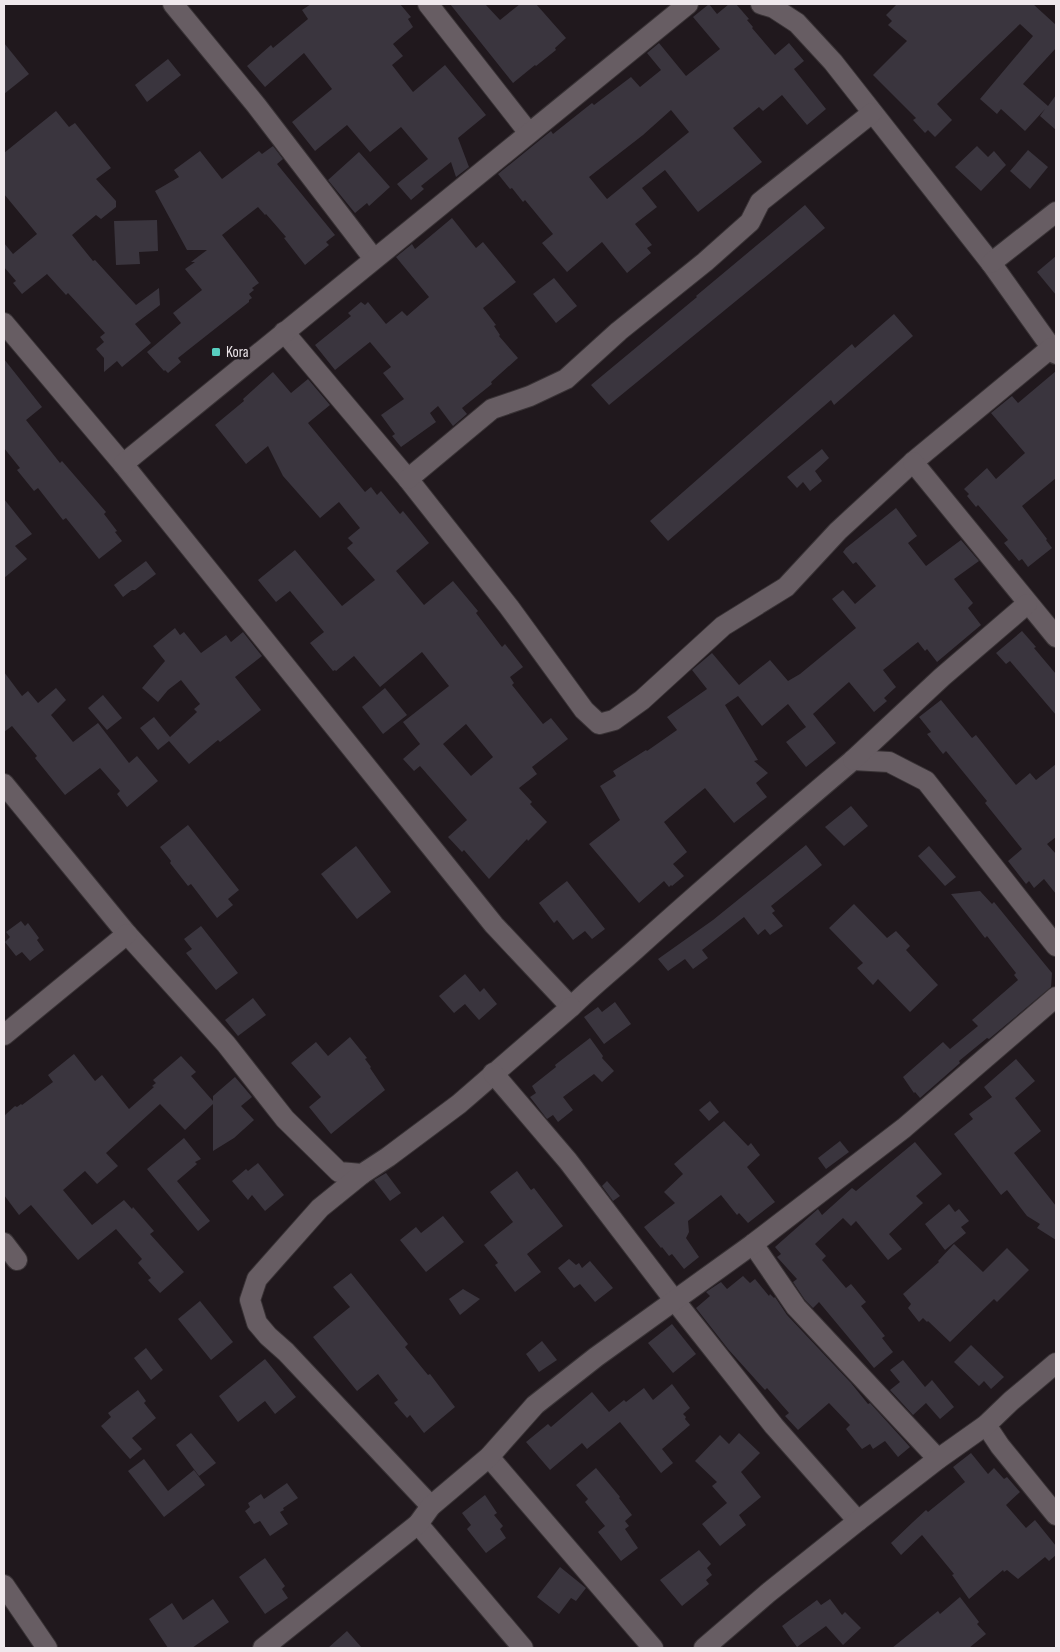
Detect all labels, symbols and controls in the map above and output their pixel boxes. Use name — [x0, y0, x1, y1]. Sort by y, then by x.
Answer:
place label: Kora — [226, 343, 249, 362]
marker: Kora — [210, 346, 222, 358]

